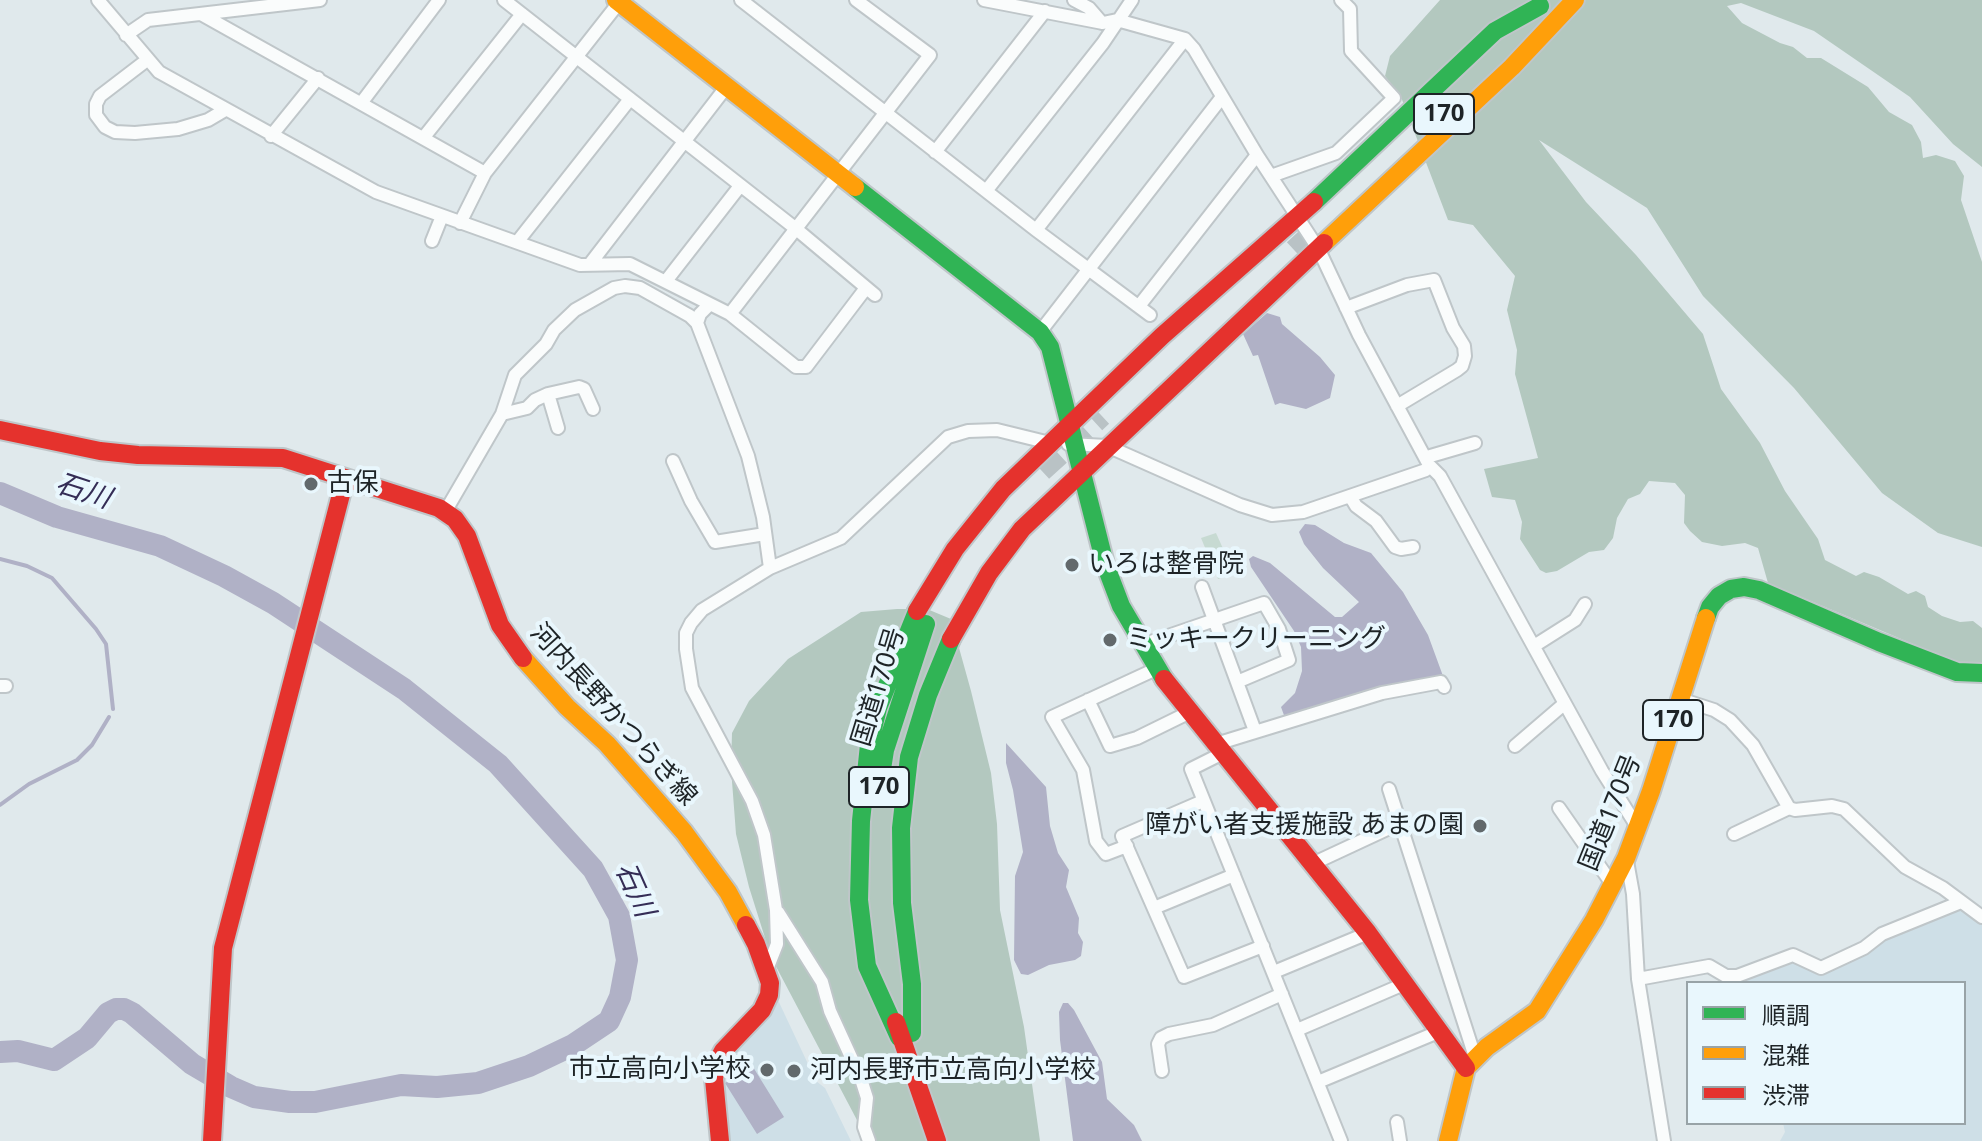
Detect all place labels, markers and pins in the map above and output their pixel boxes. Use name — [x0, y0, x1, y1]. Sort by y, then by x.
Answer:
place label: 古保 — [327, 468, 379, 500]
marker: 古保 — [302, 475, 320, 493]
place label: いろは整骨院 — [1088, 549, 1244, 581]
marker: いろは整骨院 — [1063, 556, 1081, 574]
place label: ミッキークリーニング — [1126, 624, 1386, 656]
marker: ミッキークリーニング — [1101, 631, 1119, 649]
place label: 障がい者支援施設 あまの園 — [1145, 810, 1464, 842]
marker: 障がい者支援施設 あまの園 — [1471, 817, 1489, 835]
place label: 市立高向小学校 — [569, 1054, 751, 1086]
place label: 河内長野市立高向小学校 — [810, 1055, 1096, 1087]
marker: 市立高向小学校 — [758, 1061, 776, 1079]
marker: 河内長野市立高向小学校 — [785, 1062, 803, 1080]

